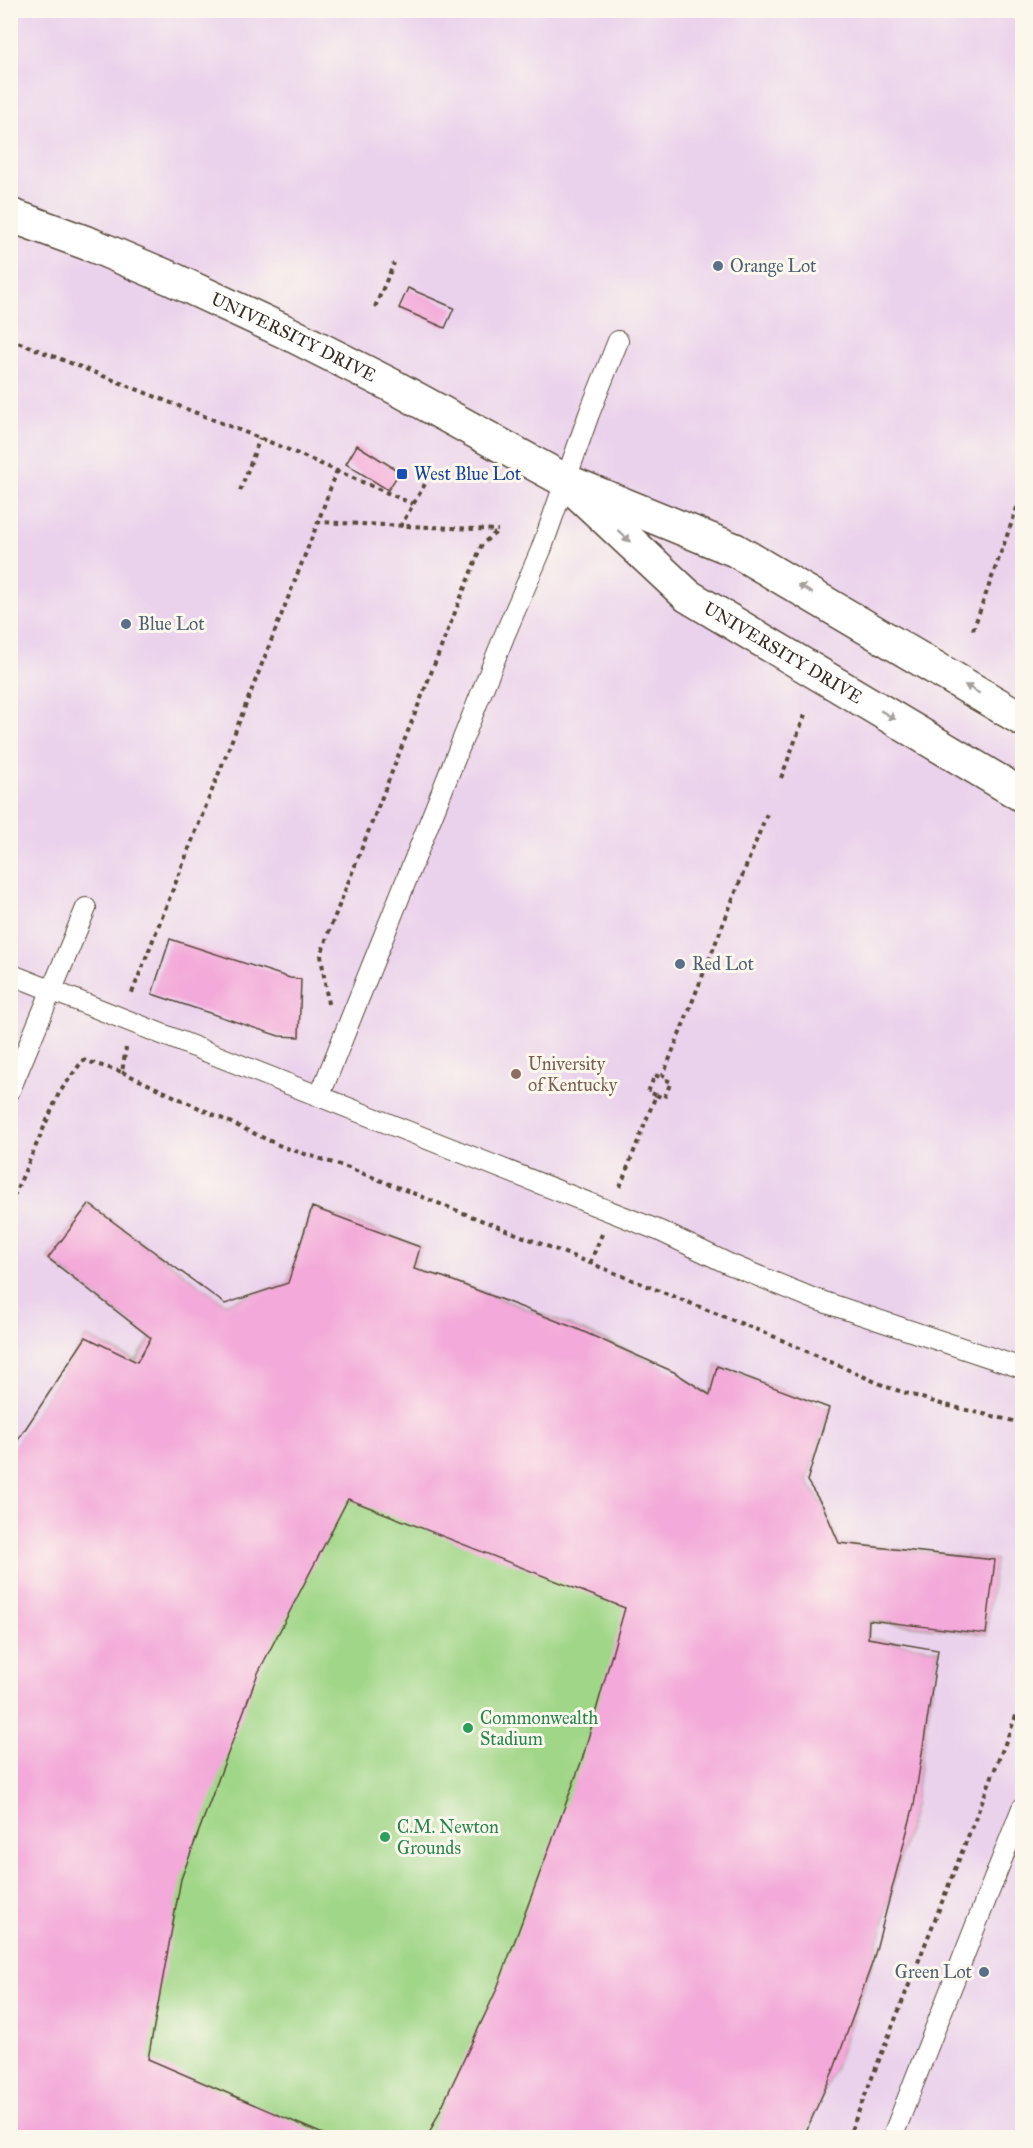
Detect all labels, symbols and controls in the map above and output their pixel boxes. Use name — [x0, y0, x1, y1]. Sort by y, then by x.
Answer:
place label: Orange Lot — [730, 255, 817, 278]
marker: Orange Lot — [711, 259, 725, 273]
street label: UNIVERSITY DRIVE — [208, 288, 380, 387]
place label: West Blue Lot — [414, 463, 522, 485]
marker: West Blue Lot — [395, 467, 409, 481]
one-way arrow — [616, 529, 631, 543]
one-way arrow — [797, 583, 813, 594]
street label: UNIVERSITY DRIVE — [700, 597, 866, 708]
place label: Blue Lot — [138, 613, 205, 635]
marker: Blue Lot — [119, 617, 133, 631]
one-way arrow — [963, 684, 980, 694]
one-way arrow — [880, 709, 896, 720]
place label: Red Lot — [692, 953, 754, 975]
marker: Red Lot — [673, 957, 687, 971]
place label: University of Kentucky — [528, 1053, 618, 1096]
marker: University of Kentucky — [509, 1067, 523, 1081]
place label: Commonwealth Stadium — [480, 1707, 598, 1750]
marker: Commonwealth Stadium — [461, 1721, 475, 1735]
place label: C.M. Newton Grounds — [397, 1816, 499, 1859]
marker: C.M. Newton Grounds — [378, 1830, 392, 1844]
place label: Green Lot — [895, 1961, 973, 1983]
marker: Green Lot — [977, 1965, 991, 1979]

